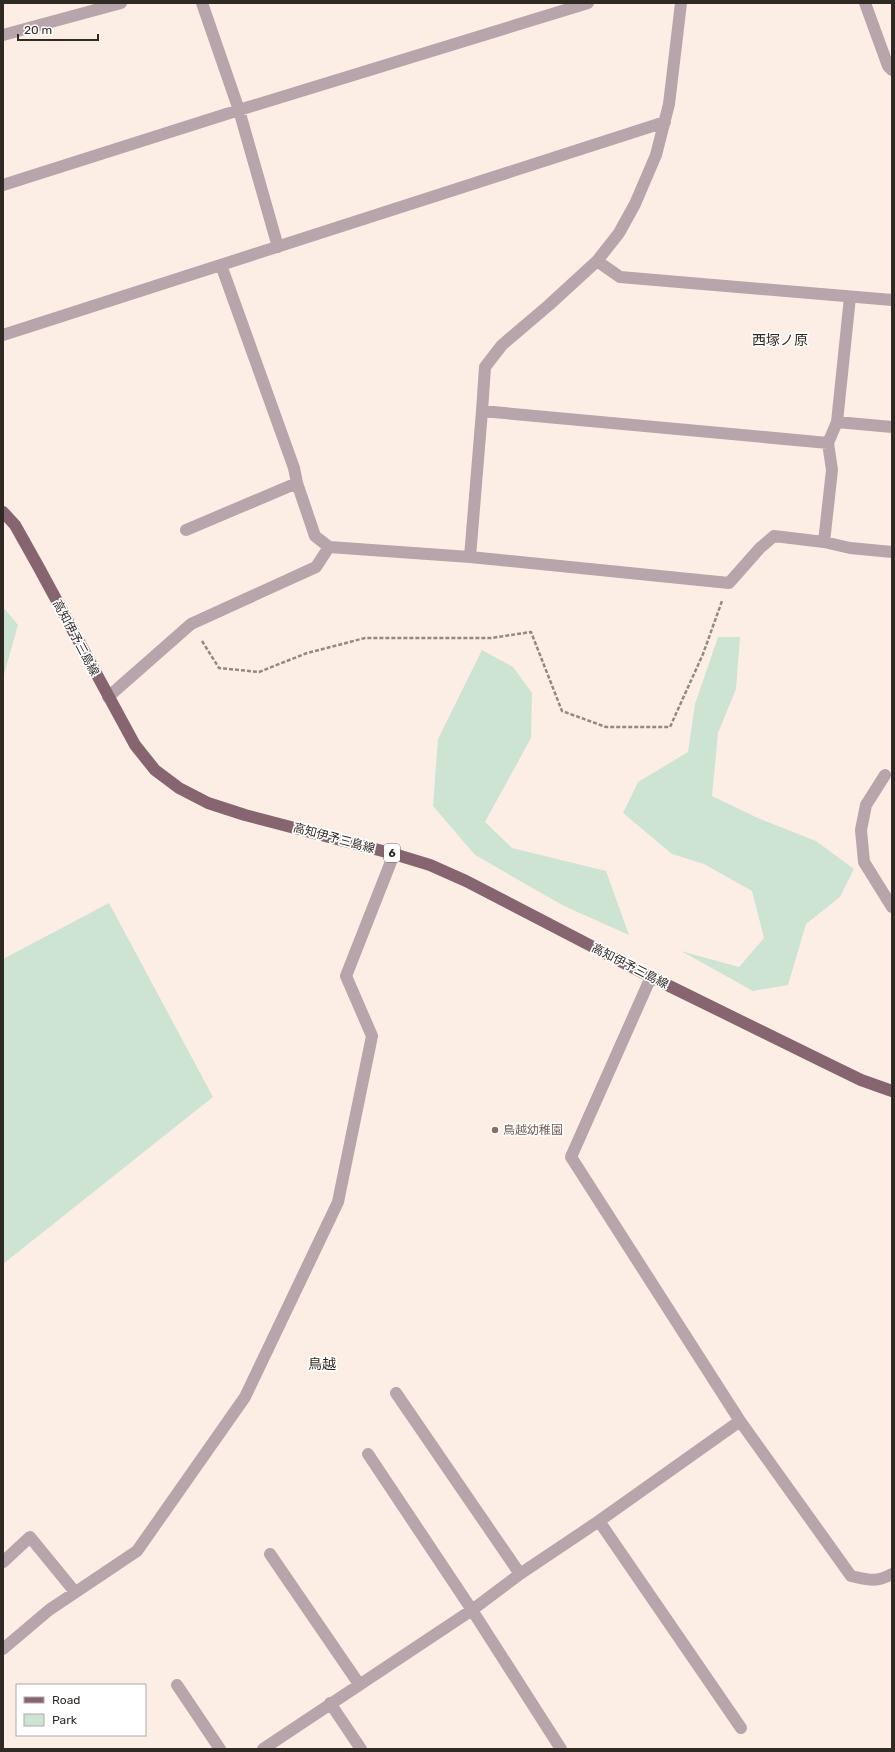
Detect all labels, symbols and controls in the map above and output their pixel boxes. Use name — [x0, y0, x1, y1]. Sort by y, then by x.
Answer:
scale bar — [18, 16, 98, 42]
text: 20 m — [24, 23, 52, 37]
district label: 西塚ノ原 — [752, 332, 808, 349]
street label: 高知伊予三島線 — [50, 598, 102, 678]
street label: 高知伊予三島線 — [292, 820, 376, 856]
road number: 6 — [384, 844, 400, 862]
street label: 高知伊予三島線 — [589, 941, 671, 991]
place label: 鳥越幼稚園 — [503, 1123, 563, 1137]
marker: 鳥越幼稚園 — [490, 1125, 500, 1135]
district label: 鳥越 — [308, 1356, 336, 1373]
legend — [16, 1684, 146, 1736]
text: Road — [52, 1693, 80, 1707]
text: Park — [52, 1713, 78, 1727]

